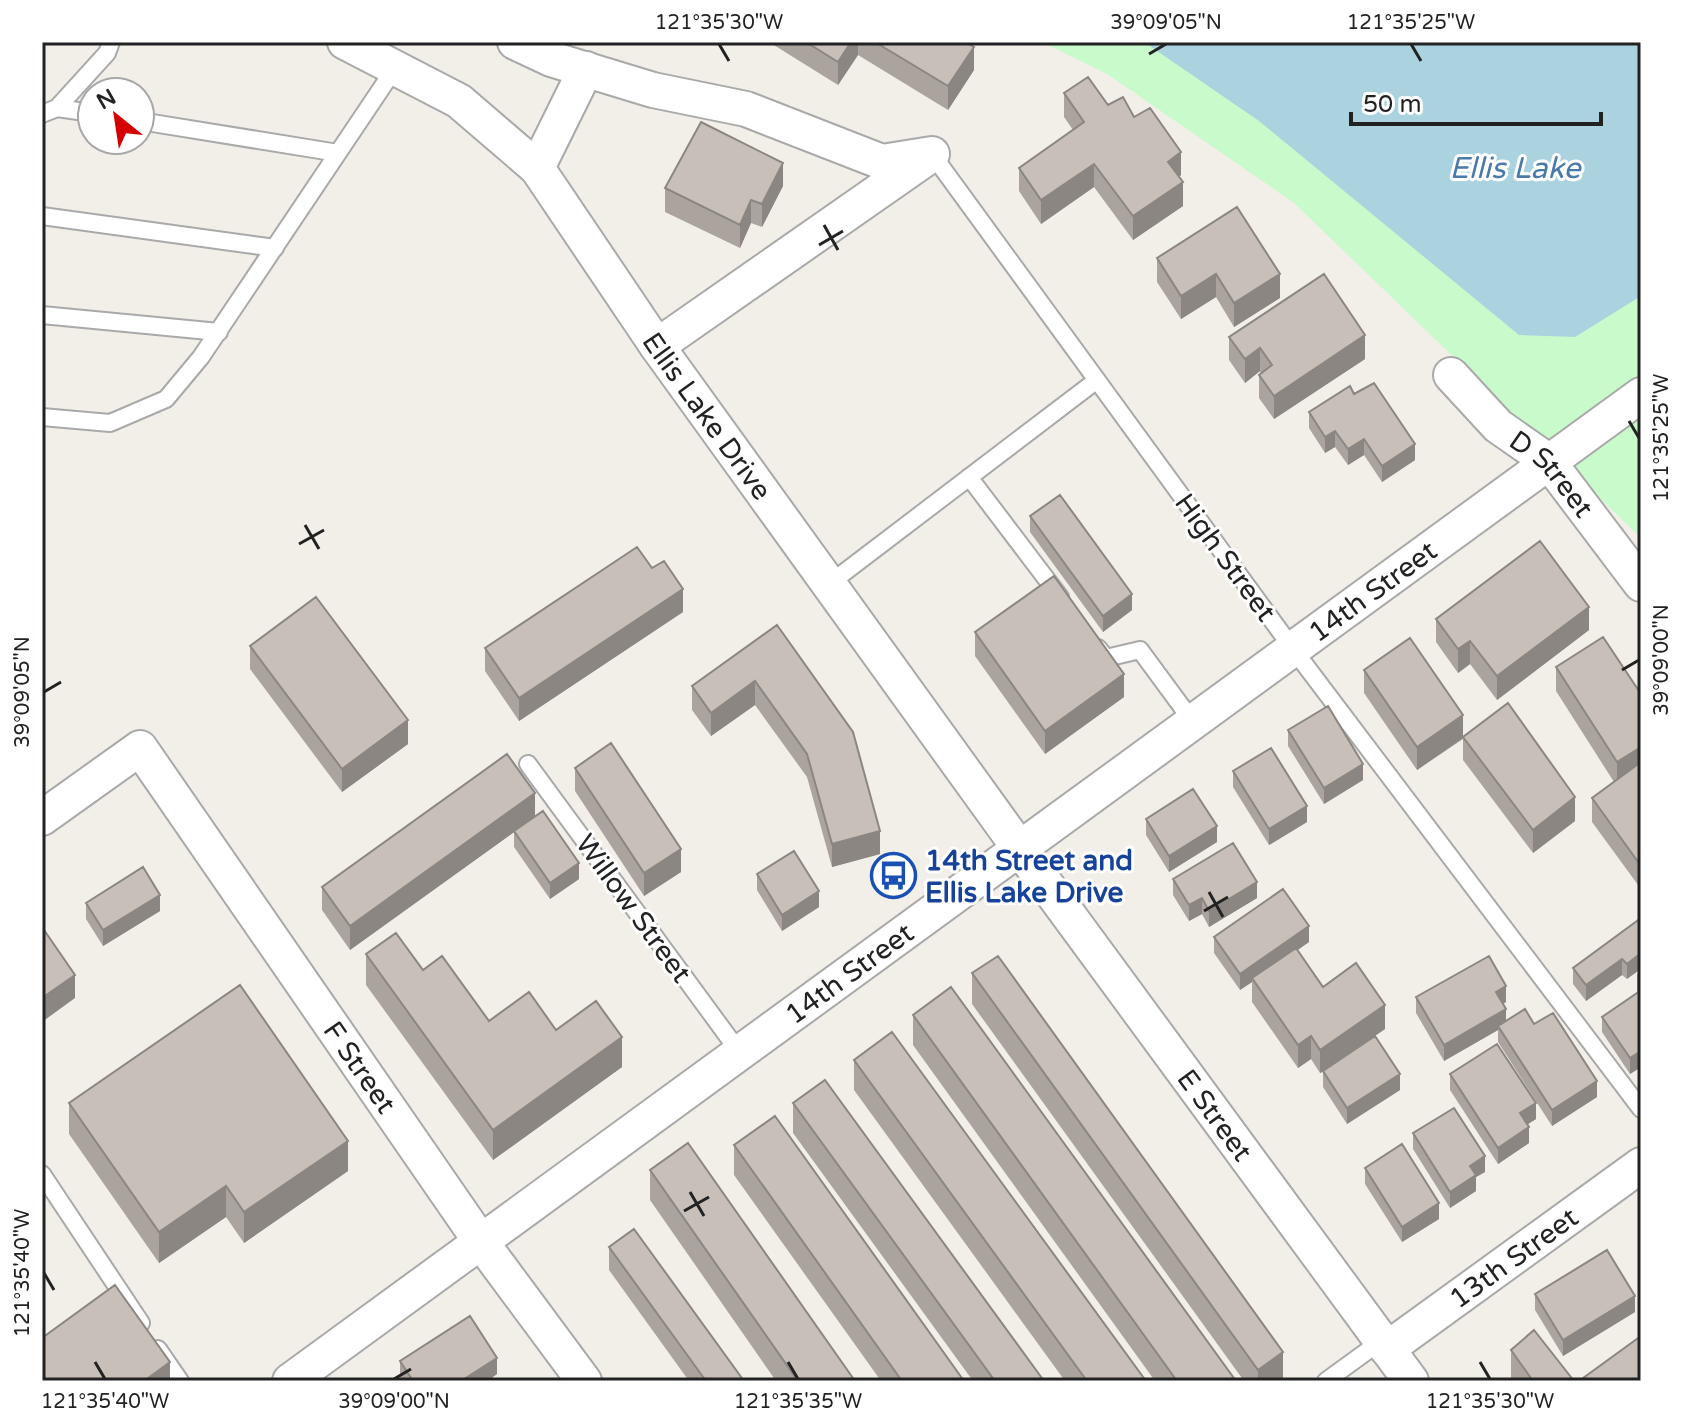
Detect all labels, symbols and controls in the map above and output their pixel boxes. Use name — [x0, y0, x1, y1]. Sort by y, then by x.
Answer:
text: 121°35'30"W — [655, 11, 783, 35]
text: 39°09'05"N — [1110, 11, 1222, 35]
text: 121°35'25"W — [1347, 11, 1475, 35]
north arrow — [76, 76, 156, 156]
scale bar — [1351, 76, 1601, 126]
text: N — [92, 84, 121, 115]
text: 50 m — [1363, 90, 1421, 119]
water label: Ellis Lake — [1450, 150, 1582, 187]
street label: Ellis Lake Drive — [635, 326, 779, 507]
text: 121°35'25"W — [1650, 374, 1674, 502]
street label: D Street — [1503, 423, 1601, 525]
street label: High Street — [1167, 487, 1283, 628]
street label: 14th Street — [1302, 534, 1444, 650]
text: 39°09'00"N — [1650, 604, 1674, 716]
text: 39°09'05"N — [11, 636, 35, 748]
street label: Willow Street — [568, 828, 699, 990]
place label: 14th Street and Ellis Lake Drive — [925, 844, 1133, 910]
bus stop icon: 14th Street and Ellis Lake Drive — [870, 852, 918, 900]
street label: 14th Street — [779, 916, 921, 1032]
street label: F Street — [316, 1015, 403, 1120]
street label: E Street — [1170, 1063, 1260, 1168]
street label: 13th Street — [1443, 1200, 1585, 1316]
text: 121°35'40"W — [11, 1209, 35, 1337]
text: 121°35'40"W — [41, 1390, 169, 1414]
text: 39°09'00"N — [338, 1390, 450, 1414]
text: 121°35'35"W — [734, 1390, 862, 1414]
text: 121°35'30"W — [1426, 1390, 1554, 1414]

